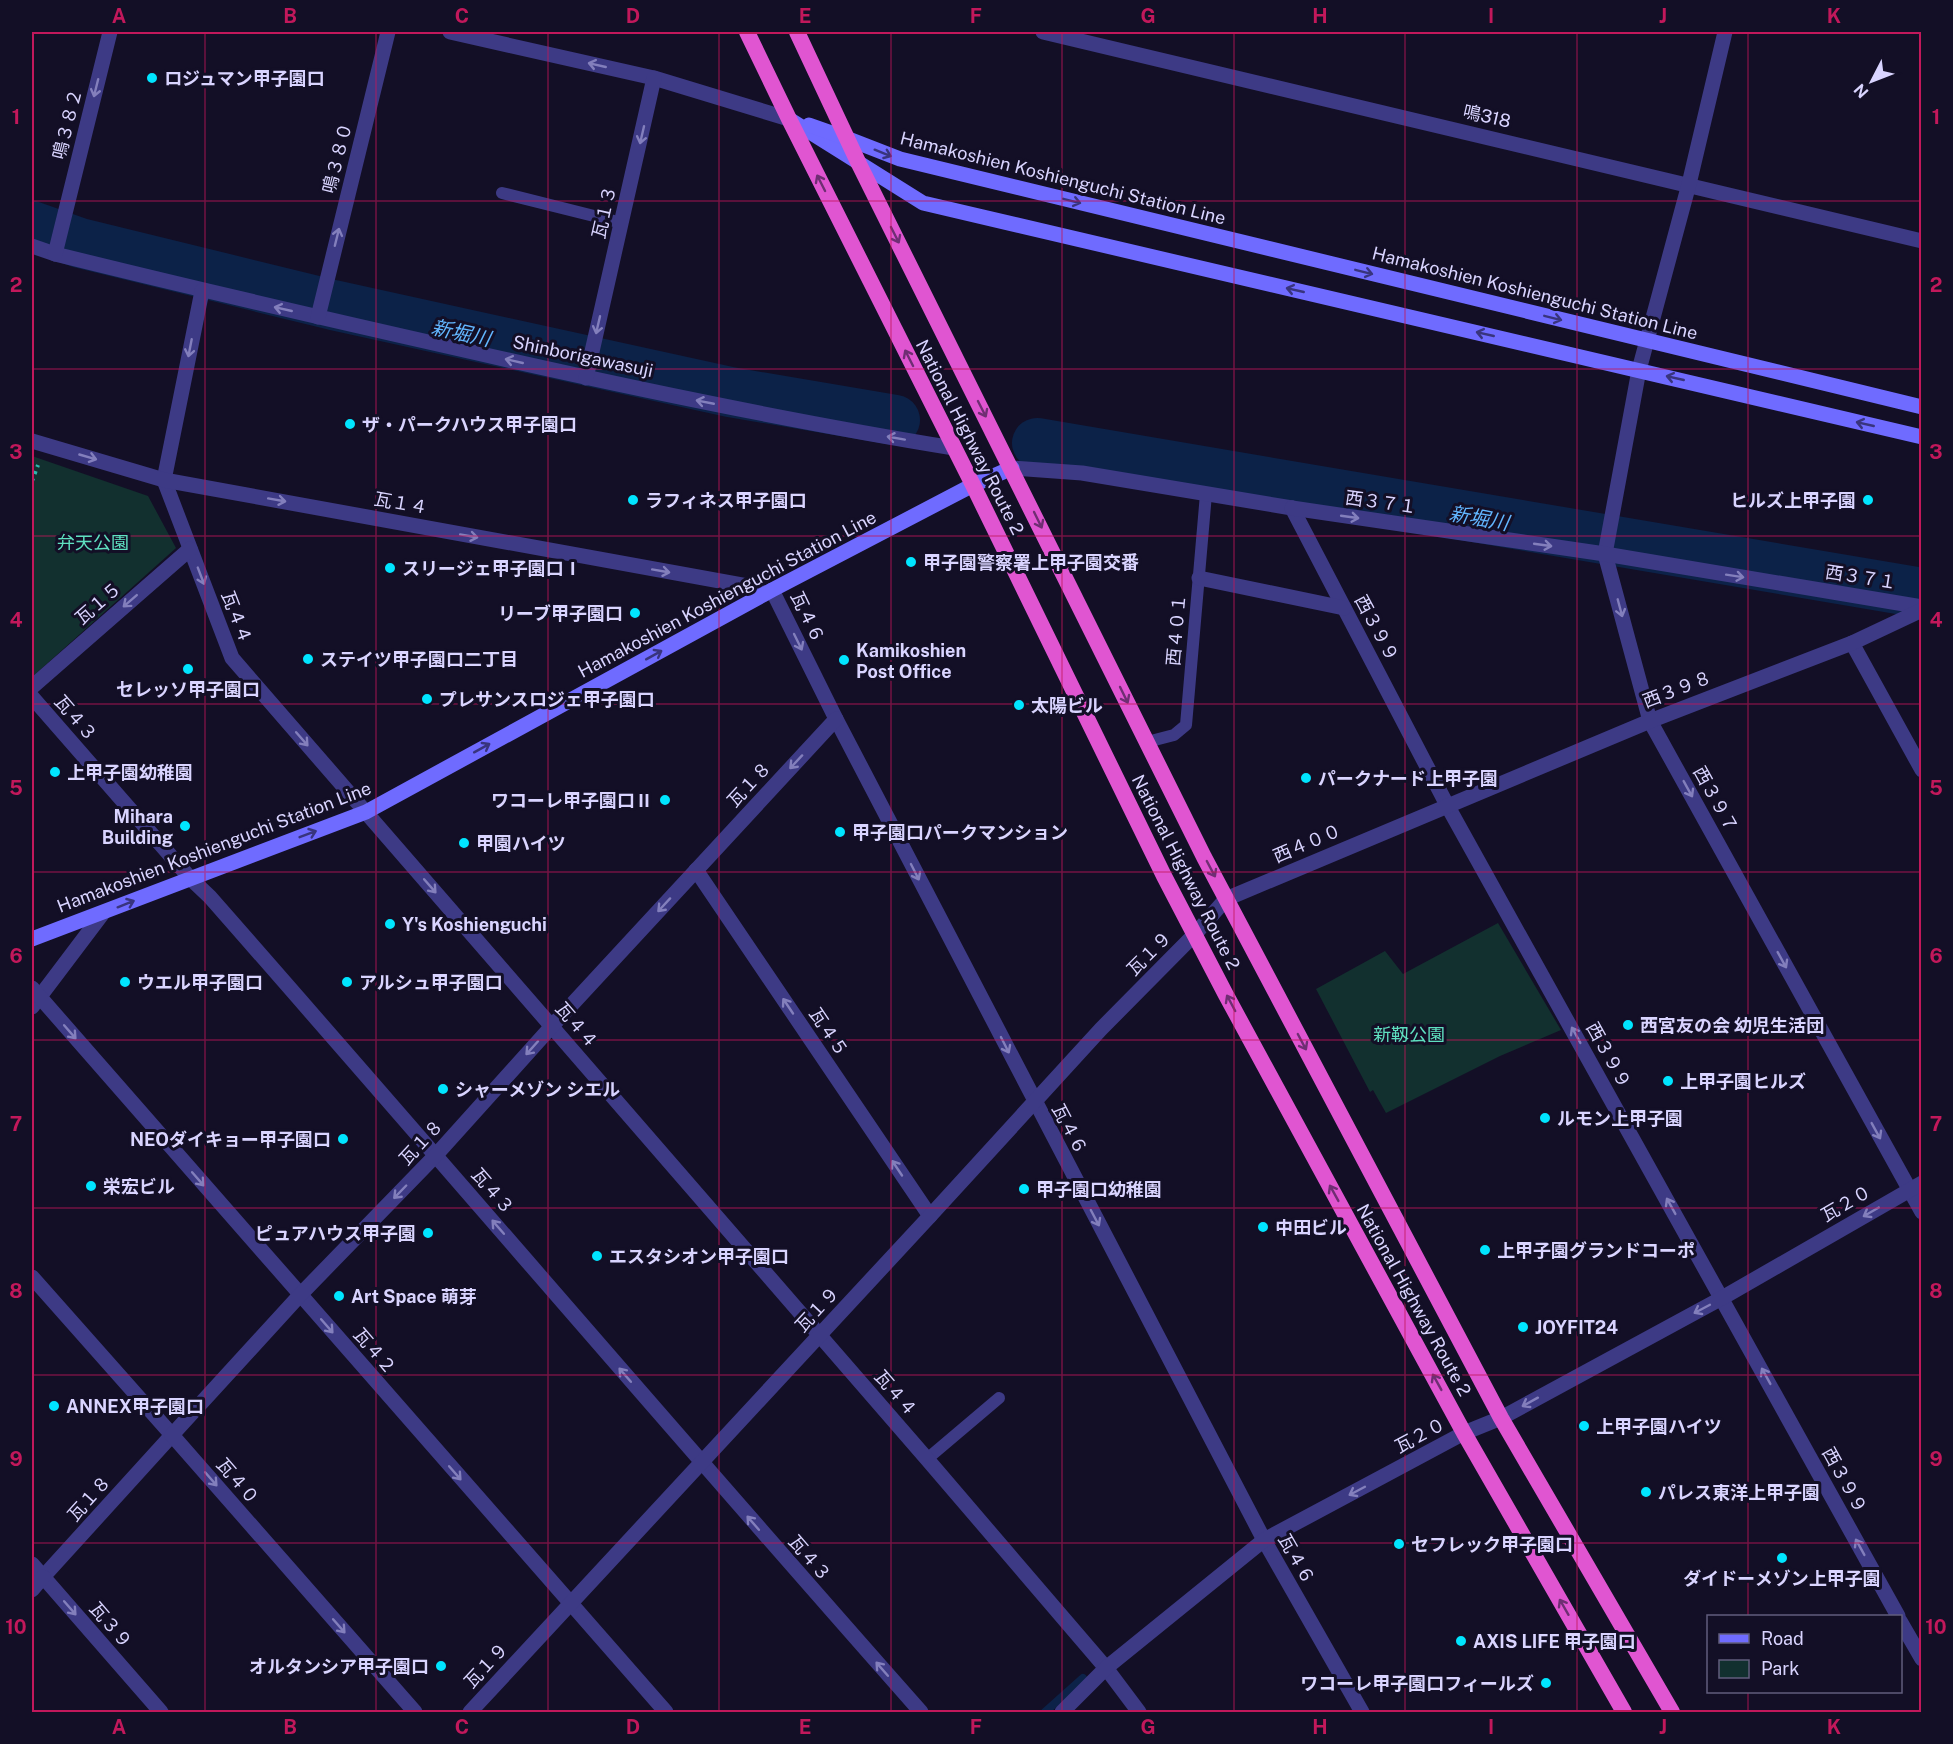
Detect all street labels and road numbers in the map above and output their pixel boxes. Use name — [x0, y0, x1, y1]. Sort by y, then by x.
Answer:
street label: 鳴３８２ — [48, 87, 86, 161]
street label: 鳴318 — [1461, 100, 1513, 132]
street label: 鳴３８０ — [318, 121, 356, 195]
street label: Hamakoshien Koshienguchi Station Line — [898, 127, 1228, 229]
street label: 瓦１３ — [588, 183, 620, 241]
street label: Hamakoshien Koshienguchi Station Line — [1370, 242, 1700, 344]
street label: Shinborigawasuji — [511, 331, 655, 381]
street label: National Highway Route 2 — [912, 336, 1028, 538]
street label: 西３７１ — [1344, 487, 1418, 517]
street label: 瓦１４ — [373, 488, 429, 518]
street label: Hamakoshien Koshienguchi Station Line — [574, 506, 880, 682]
street label: 西３７１ — [1824, 561, 1898, 593]
street label: 瓦１５ — [71, 577, 125, 629]
street label: 瓦４４ — [218, 588, 256, 646]
street label: 瓦４６ — [787, 588, 829, 646]
street label: 西３９９ — [1351, 591, 1403, 665]
street label: 西４０１ — [1162, 593, 1190, 667]
street label: 西３９８ — [1640, 666, 1714, 712]
street label: 瓦４３ — [50, 691, 102, 745]
street label: 瓦１８ — [723, 757, 775, 811]
street label: 西３９７ — [1689, 762, 1743, 836]
street label: National Highway Route 2 — [1128, 771, 1244, 973]
street label: Hamakoshien Koshienguchi Station Line — [54, 777, 374, 917]
street label: 西４００ — [1270, 819, 1344, 867]
street label: 瓦１９ — [1122, 926, 1176, 980]
street label: 瓦４４ — [551, 998, 603, 1052]
street label: 瓦４５ — [805, 1004, 853, 1060]
street label: 西３９９ — [1582, 1018, 1636, 1092]
street label: 瓦４６ — [1048, 1100, 1092, 1158]
street label: 瓦１８ — [395, 1115, 447, 1169]
street label: 瓦４３ — [467, 1164, 519, 1218]
street label: 瓦２０ — [1817, 1180, 1875, 1226]
street label: National Highway Route 2 — [1352, 1200, 1476, 1400]
street label: 瓦１９ — [791, 1282, 843, 1336]
street label: 瓦４２ — [349, 1324, 401, 1378]
street label: 瓦４４ — [870, 1366, 922, 1420]
street label: 瓦２０ — [1391, 1413, 1449, 1457]
street label: 西３９９ — [1818, 1443, 1872, 1517]
street label: 瓦４０ — [212, 1454, 264, 1508]
street label: 瓦１８ — [63, 1471, 115, 1525]
street label: 瓦４６ — [1274, 1530, 1320, 1588]
street label: 瓦４３ — [784, 1531, 836, 1585]
street label: 瓦３９ — [85, 1598, 137, 1652]
street label: 瓦１９ — [460, 1638, 512, 1692]

